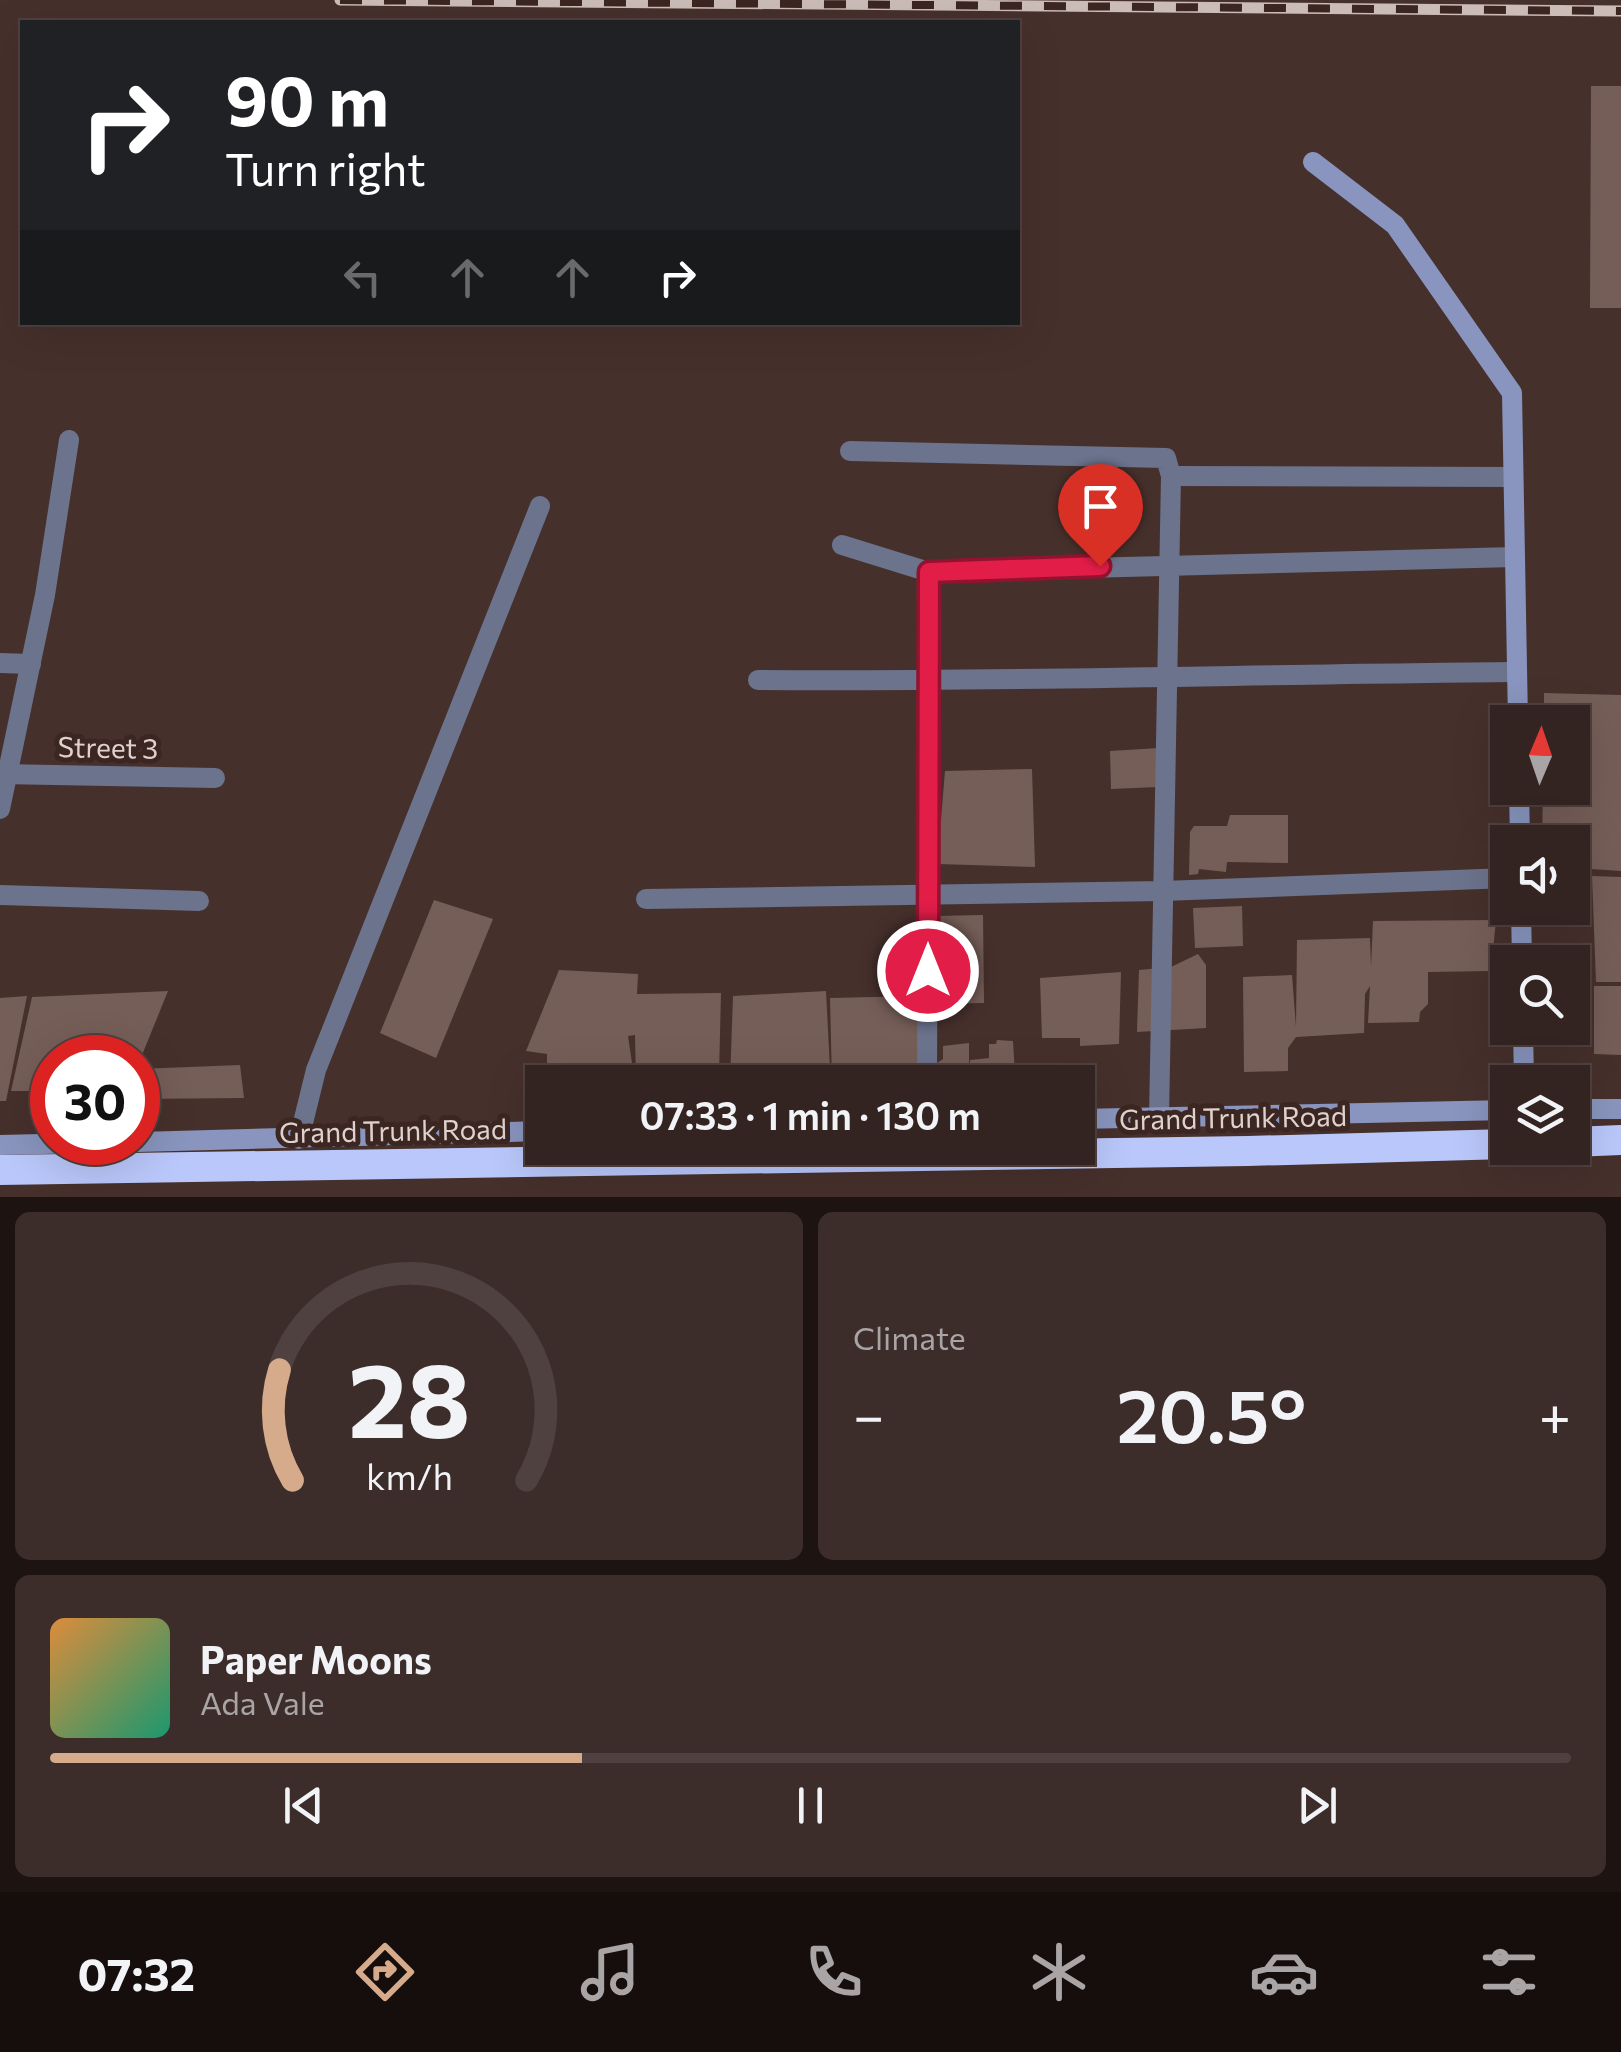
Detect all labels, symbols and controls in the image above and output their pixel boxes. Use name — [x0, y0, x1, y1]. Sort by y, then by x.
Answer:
text: 90 m — [225, 55, 389, 140]
icon: right — [60, 60, 190, 190]
text: Turn right — [225, 140, 426, 195]
icon: left — [335, 250, 390, 305]
icon: ahead — [440, 250, 495, 305]
icon: ahead — [545, 250, 600, 305]
icon: right — [650, 250, 705, 305]
pin — [1058, 464, 1143, 567]
icon: arrive — [1073, 479, 1128, 534]
north arrow — [1490, 705, 1590, 805]
map controls — [1490, 705, 1590, 1165]
street label: Street 3 — [57, 729, 159, 765]
button: sound — [1490, 825, 1590, 925]
position arrow — [876, 919, 980, 1023]
button: search — [1490, 945, 1590, 1045]
speed limit sign: 30 — [30, 1035, 160, 1165]
button: layers — [1490, 1065, 1590, 1165]
text: 07:33 · 1 min · 130 m — [639, 1091, 981, 1138]
street label: Grand Trunk Road — [1119, 1098, 1347, 1136]
street label: Grand Trunk Road — [279, 1111, 507, 1149]
text: Climate — [853, 1317, 966, 1357]
text: 28 — [348, 1332, 470, 1459]
text: 20.5° — [1116, 1367, 1306, 1458]
text: − — [853, 1380, 884, 1447]
text: + — [1539, 1380, 1571, 1447]
text: km/h — [366, 1454, 452, 1497]
text: Paper Moons — [200, 1635, 432, 1682]
text: Ada Vale — [200, 1682, 325, 1722]
icon: previous — [276, 1778, 331, 1833]
icon: pause — [783, 1778, 838, 1833]
icon: next — [1290, 1778, 1345, 1833]
icon: directions — [350, 1937, 420, 2007]
icon: music — [575, 1937, 645, 2007]
icon: phone — [799, 1937, 869, 2007]
icon: climate — [1024, 1937, 1094, 2007]
icon: car — [1249, 1937, 1319, 2007]
icon: filters — [1474, 1937, 1544, 2007]
text: 07:32 — [77, 1945, 195, 2000]

